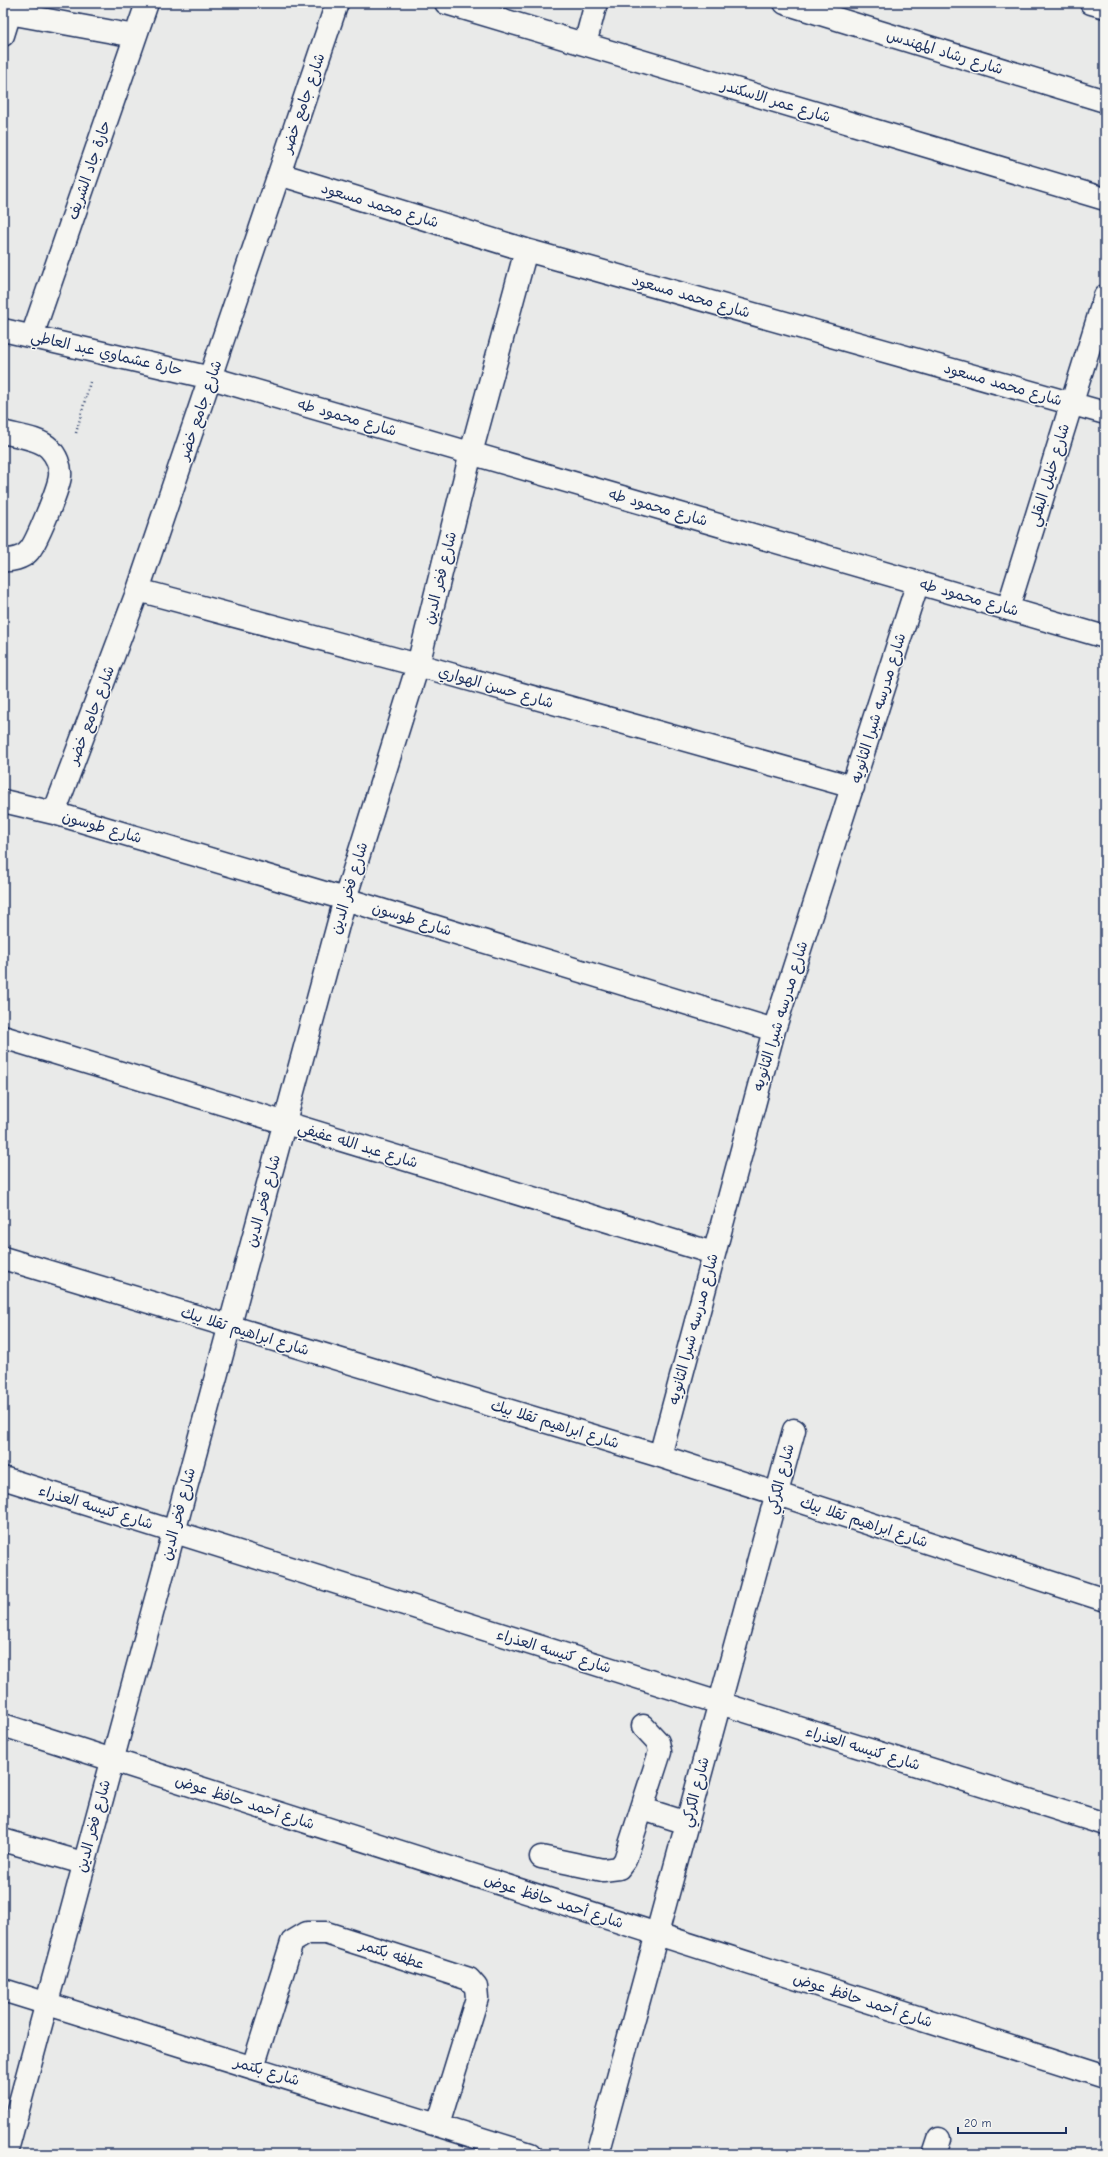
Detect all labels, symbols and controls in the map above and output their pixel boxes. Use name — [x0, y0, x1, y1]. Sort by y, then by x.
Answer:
street label: شارع رشاد المهندس — [884, 26, 1005, 79]
street label: شارع جامع خضر — [277, 51, 330, 158]
street label: شارع عمر الاسكندر — [718, 76, 833, 127]
street label: حارة جاد الشريف — [64, 118, 114, 222]
street label: شارع محمد مسعود — [319, 179, 441, 232]
street label: شارع محمد مسعود — [630, 271, 752, 322]
street label: حارة عشماوي عبد العاطي — [29, 327, 185, 383]
street label: شارع جامع خضر — [174, 358, 227, 465]
street label: شارع محمد مسعود — [942, 359, 1064, 410]
street label: شارع محمود طه — [295, 394, 399, 441]
street label: شارع خليل البقلي — [1025, 421, 1077, 530]
street label: شارع محمود طه — [606, 484, 710, 531]
street label: شارع فخر الدين — [420, 530, 461, 627]
street label: شارع محمود طه — [917, 574, 1021, 621]
street label: شارع مدرسه شبرا الثانويه — [847, 631, 910, 785]
street label: شارع حسن الهواري — [436, 662, 556, 714]
street label: شارع جامع خضر — [63, 663, 120, 769]
street label: شارع طوسون — [60, 807, 144, 848]
street label: شارع فخر الدين — [326, 840, 372, 936]
street label: شارع طوسون — [370, 898, 454, 941]
street label: شارع مدرسه شبرا الثانويه — [749, 939, 812, 1093]
street label: شارع عبد الله عفيفي — [295, 1118, 420, 1176]
street label: شارع فخر الدين — [242, 1153, 285, 1250]
street label: شارع مدرسه شبرا الثانويه — [664, 1251, 723, 1407]
street label: شارع ابراهيم تقلا بيك — [178, 1303, 311, 1362]
street label: شارع ابراهيم تقلا بيك — [488, 1396, 621, 1455]
street label: شارع الكركي — [762, 1442, 802, 1517]
street label: شارع فخر الدين — [157, 1466, 200, 1563]
street label: شارع كنيسه العذراء — [36, 1481, 156, 1534]
street label: شارع ابراهيم تقلا بيك — [797, 1493, 930, 1554]
street label: شارع كنيسه العذراء — [494, 1625, 614, 1678]
street label: شارع كنيسه العذراء — [803, 1722, 923, 1775]
street label: شارع الكركي — [677, 1755, 717, 1830]
street label: شارع أحمد حافظ عوض — [173, 1771, 317, 1834]
street label: شارع فخر الدين — [72, 1778, 115, 1875]
street label: شارع أحمد حافظ عوض — [482, 1870, 626, 1933]
street label: عطفه بكتمر — [355, 1934, 427, 1973]
street label: شارع أحمد حافظ عوض — [791, 1969, 935, 2032]
street label: شارع بكتمر — [230, 2052, 302, 2090]
scale bar — [958, 2109, 1066, 2135]
text: 20 m — [964, 2116, 992, 2130]

